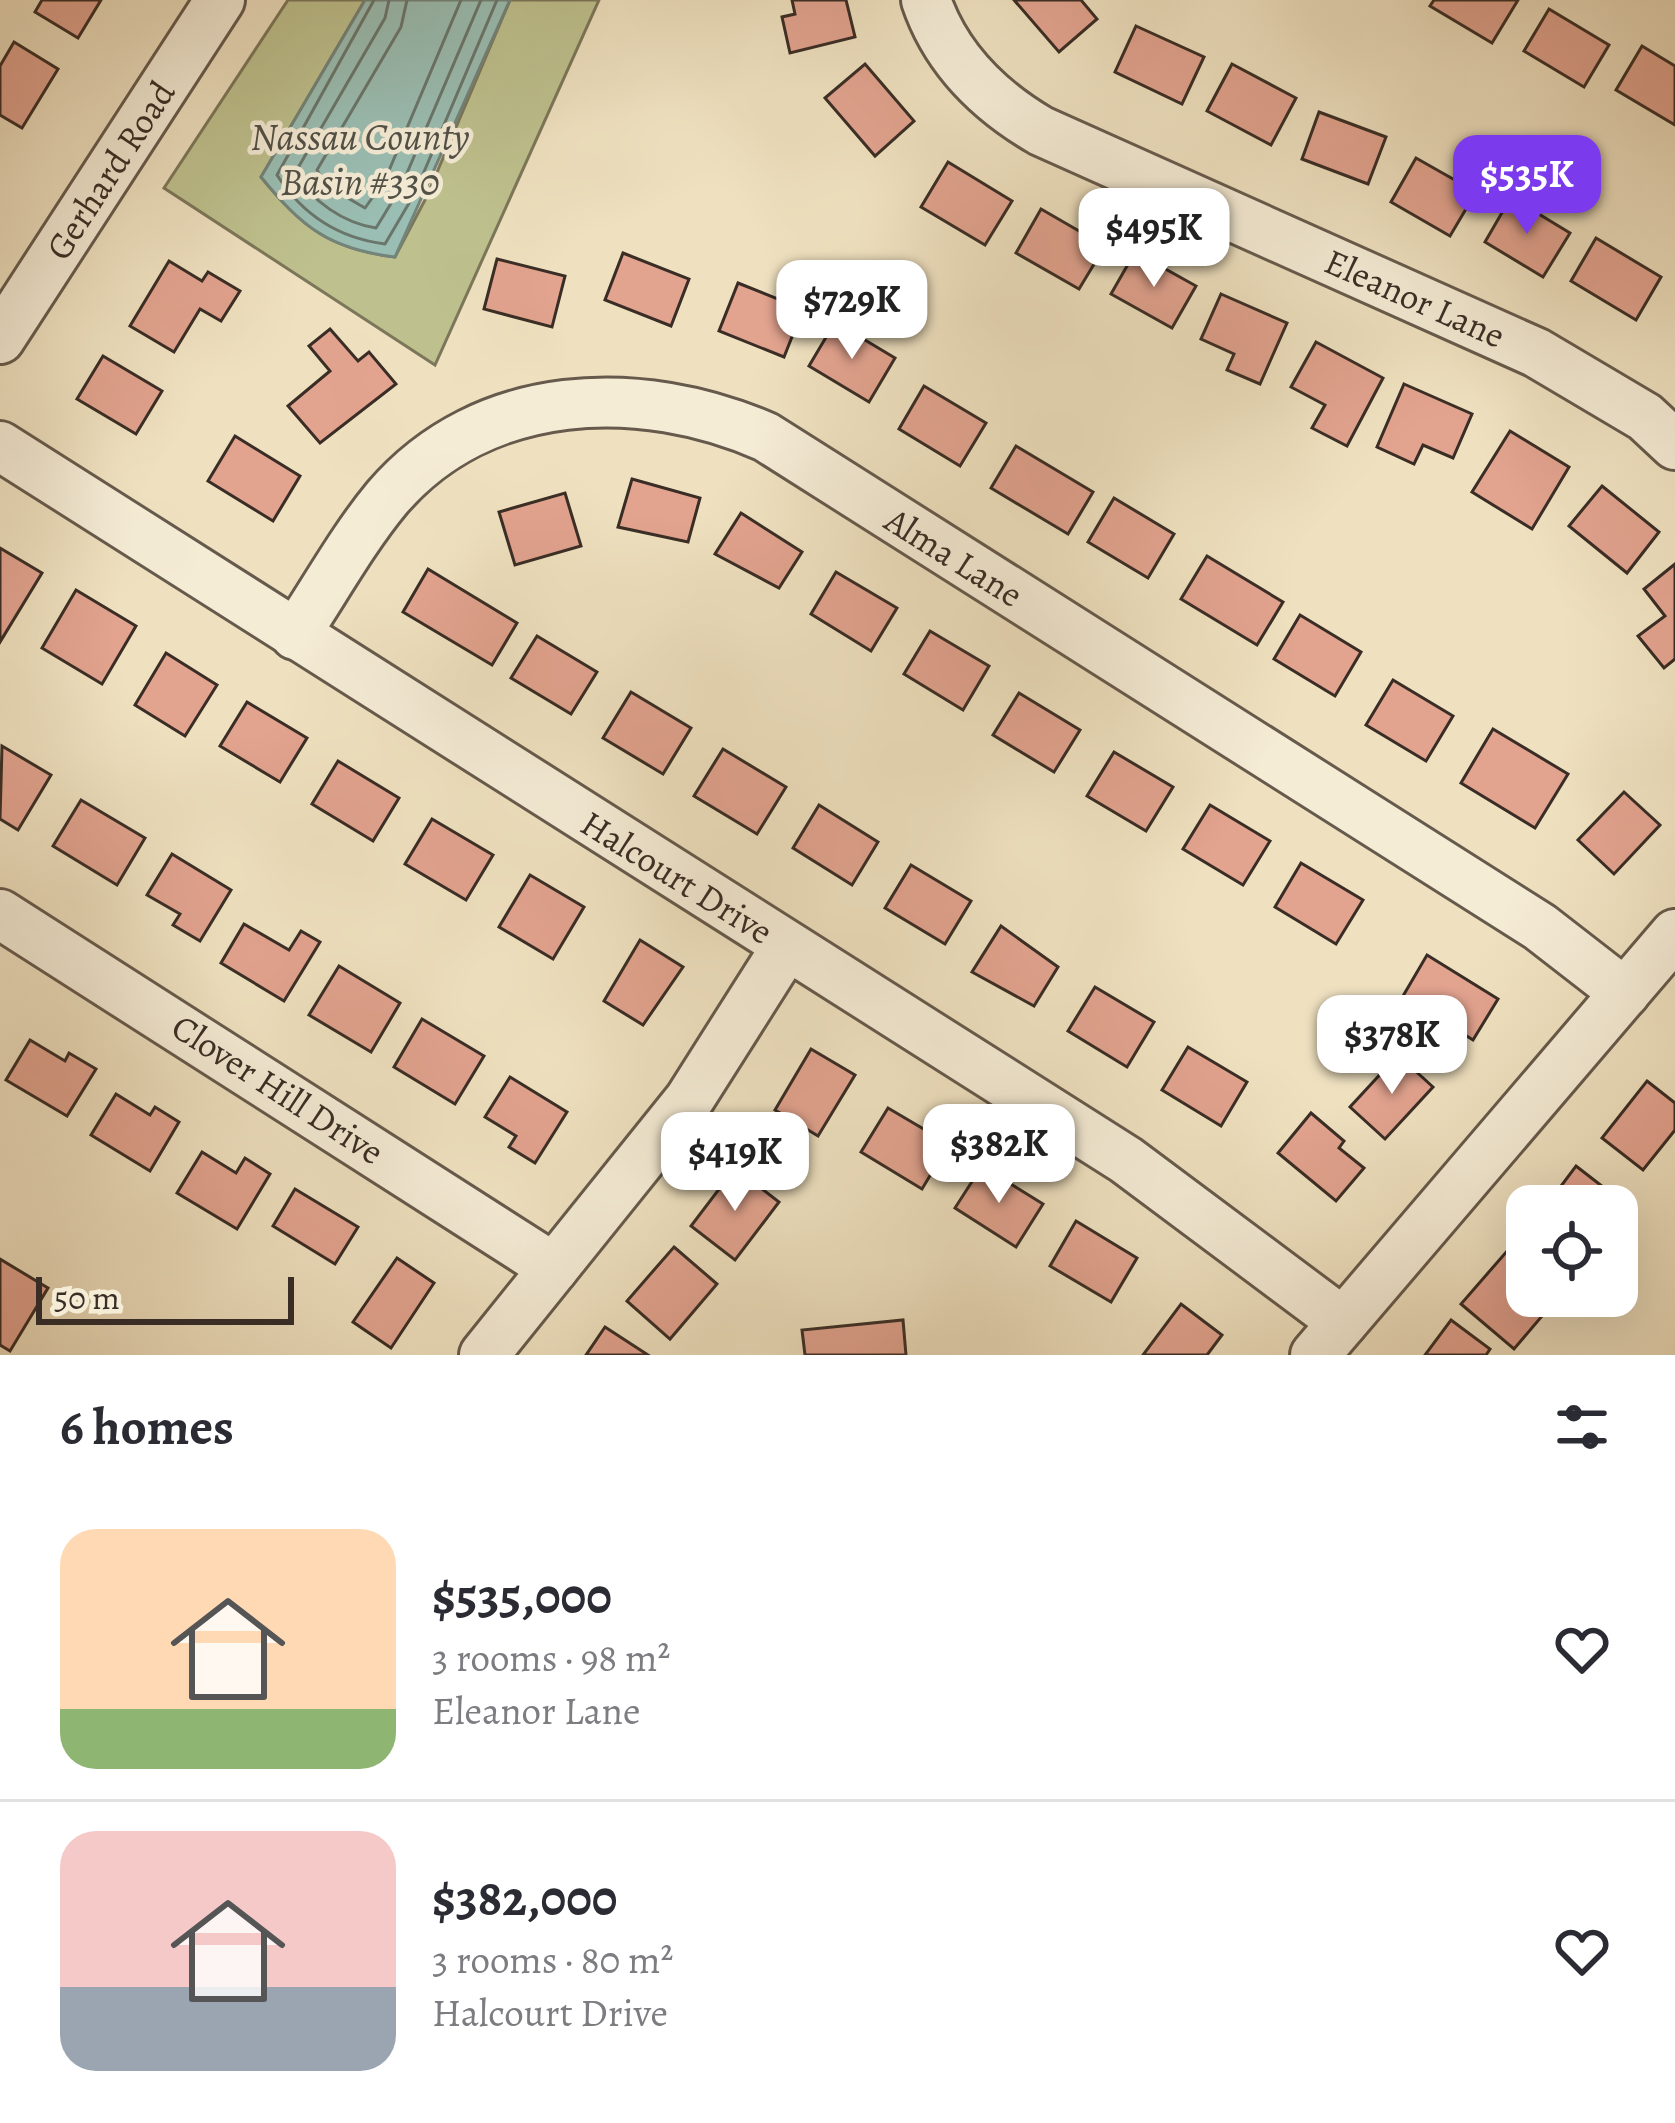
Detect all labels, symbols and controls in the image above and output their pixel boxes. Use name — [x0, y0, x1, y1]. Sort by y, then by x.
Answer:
street label: Gerhard Road — [34, 71, 186, 269]
water label: Nassau County Basin #330 — [250, 110, 470, 208]
pin: $535K — [1443, 135, 1611, 237]
text: $535K — [1480, 147, 1574, 200]
pin: $495K — [1070, 188, 1238, 290]
text: $495K — [1106, 200, 1202, 253]
street label: Eleanor Lane — [1317, 236, 1513, 360]
pin: $729K — [768, 260, 936, 362]
text: $729K — [803, 272, 901, 325]
street label: Alma Lane — [875, 495, 1032, 619]
street label: Halcourt Drive — [572, 799, 782, 955]
pin: $378K — [1308, 995, 1476, 1097]
street label: Clover Hill Drive — [162, 1002, 394, 1176]
text: $378K — [1344, 1007, 1440, 1060]
pin: $382K — [915, 1104, 1083, 1206]
pin: $419K — [651, 1112, 819, 1214]
text: $382K — [950, 1116, 1048, 1169]
text: $419K — [688, 1124, 782, 1177]
map controls — [1506, 1185, 1638, 1317]
button: locate — [1506, 1185, 1638, 1317]
scale bar — [36, 1271, 294, 1324]
text: 50 m — [54, 1275, 120, 1320]
text: 6 homes — [60, 1392, 234, 1462]
icon: filters — [1549, 1394, 1615, 1460]
text: $535,000 — [432, 1561, 612, 1631]
icon: home — [156, 1577, 300, 1721]
icon: heart — [1549, 1616, 1615, 1682]
text: 3 rooms · 98 m² — [432, 1631, 670, 1684]
text: Eleanor Lane — [432, 1684, 640, 1737]
text: $382,000 — [432, 1863, 618, 1933]
icon: home — [156, 1879, 300, 2023]
icon: heart — [1549, 1918, 1615, 1984]
text: 3 rooms · 80 m² — [432, 1933, 673, 1986]
text: Halcourt Drive — [432, 1986, 668, 2039]

